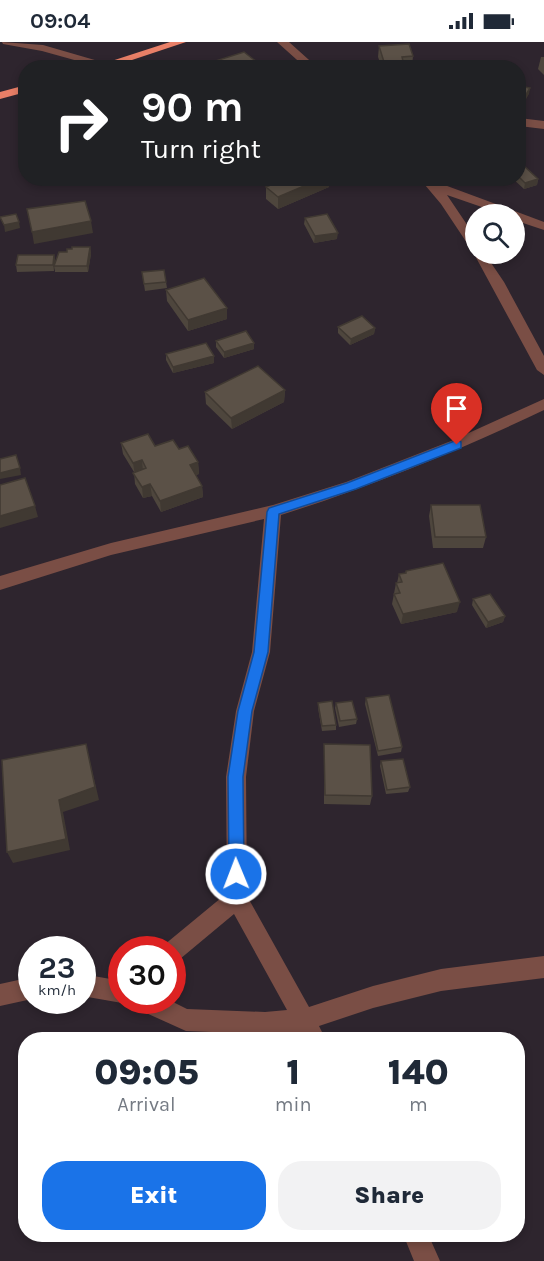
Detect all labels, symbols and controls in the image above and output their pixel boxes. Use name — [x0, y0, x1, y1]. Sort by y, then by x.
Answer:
text: 09:04 — [30, 8, 90, 34]
text: 90 m — [141, 82, 244, 132]
icon: right — [42, 84, 120, 162]
text: Turn right — [141, 133, 261, 165]
map controls — [465, 204, 525, 264]
button: search — [465, 204, 525, 264]
pin — [431, 383, 482, 445]
icon: arrive — [440, 392, 473, 425]
position arrow — [204, 842, 268, 906]
speed limit sign: 30 — [108, 936, 186, 1014]
text: 23 — [39, 950, 75, 986]
text: km/h — [38, 981, 76, 999]
text: 09:05 — [94, 1051, 199, 1093]
text: 1 — [286, 1051, 300, 1093]
text: 140 — [388, 1051, 449, 1093]
text: Arrival — [117, 1093, 176, 1116]
text: min — [275, 1093, 312, 1116]
text: m — [409, 1093, 428, 1116]
button: Exit — [42, 1161, 266, 1230]
button: Share — [278, 1161, 501, 1230]

